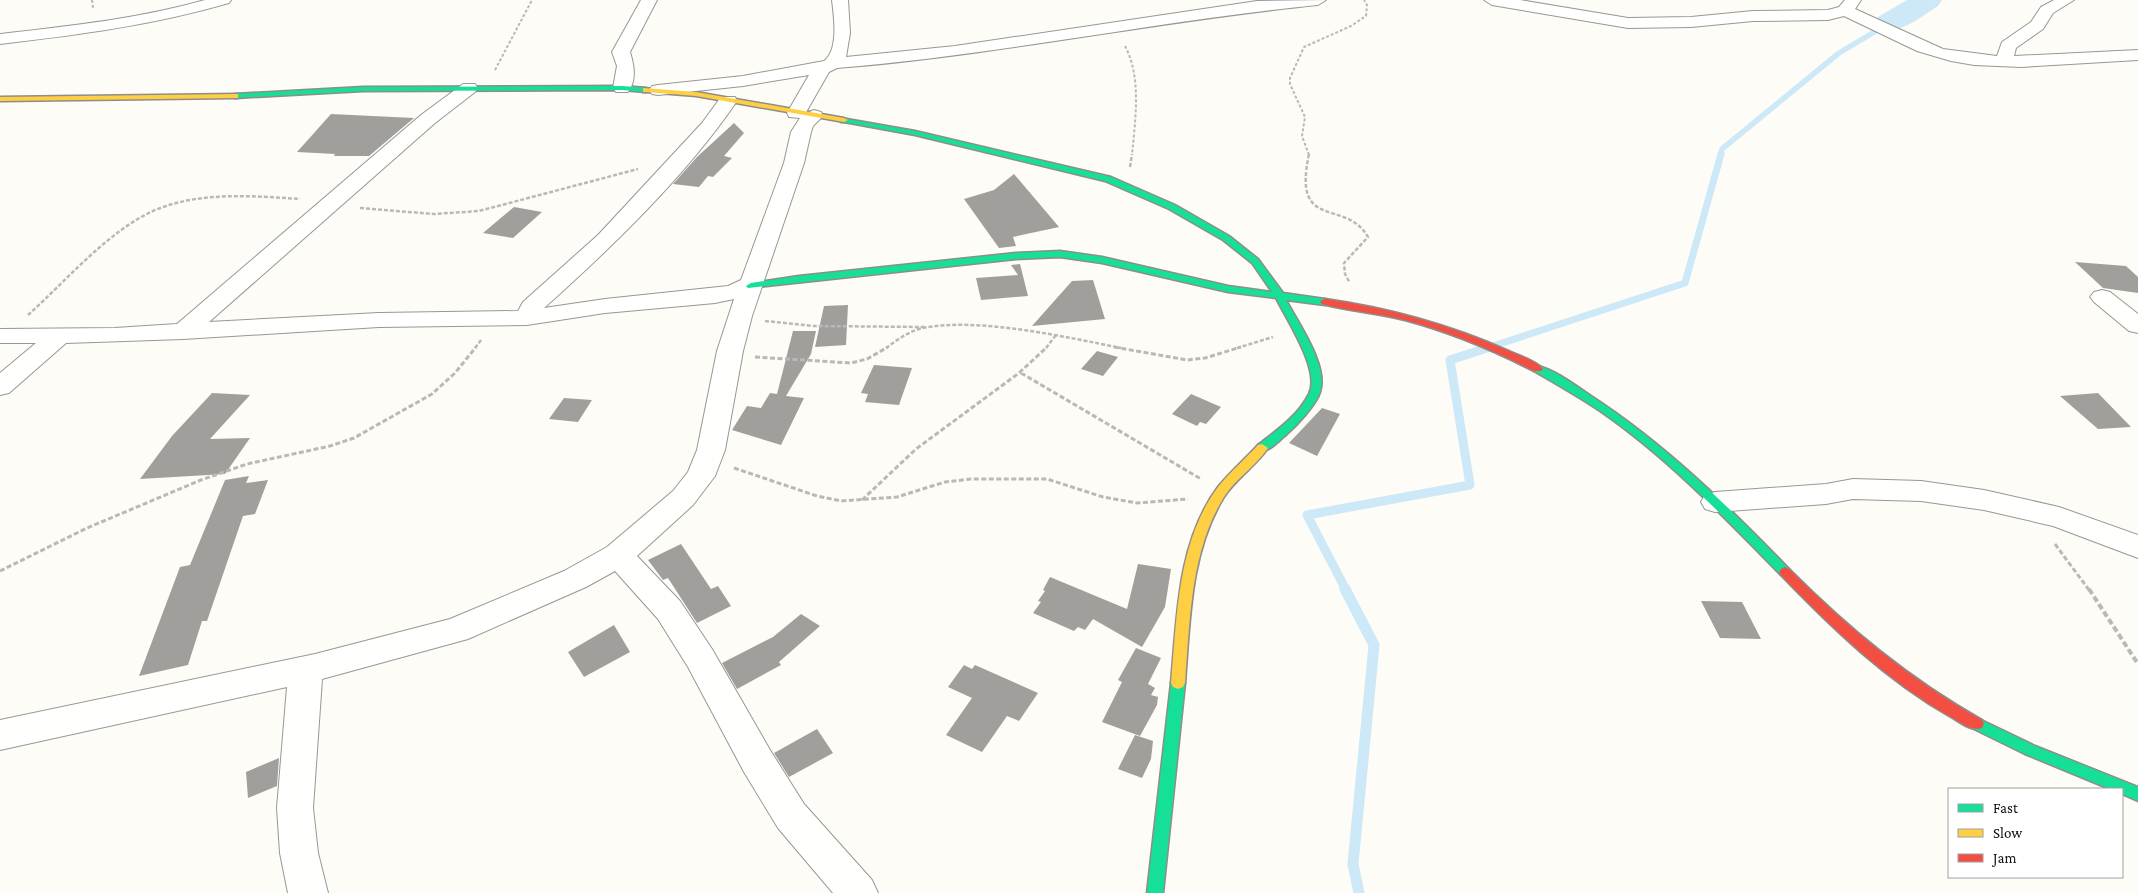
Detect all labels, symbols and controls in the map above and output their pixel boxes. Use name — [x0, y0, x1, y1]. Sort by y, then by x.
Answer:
legend — [1948, 788, 2123, 878]
text: Fast — [1993, 800, 2019, 816]
text: Slow — [1993, 825, 2023, 841]
text: Jam — [1991, 850, 2016, 867]

